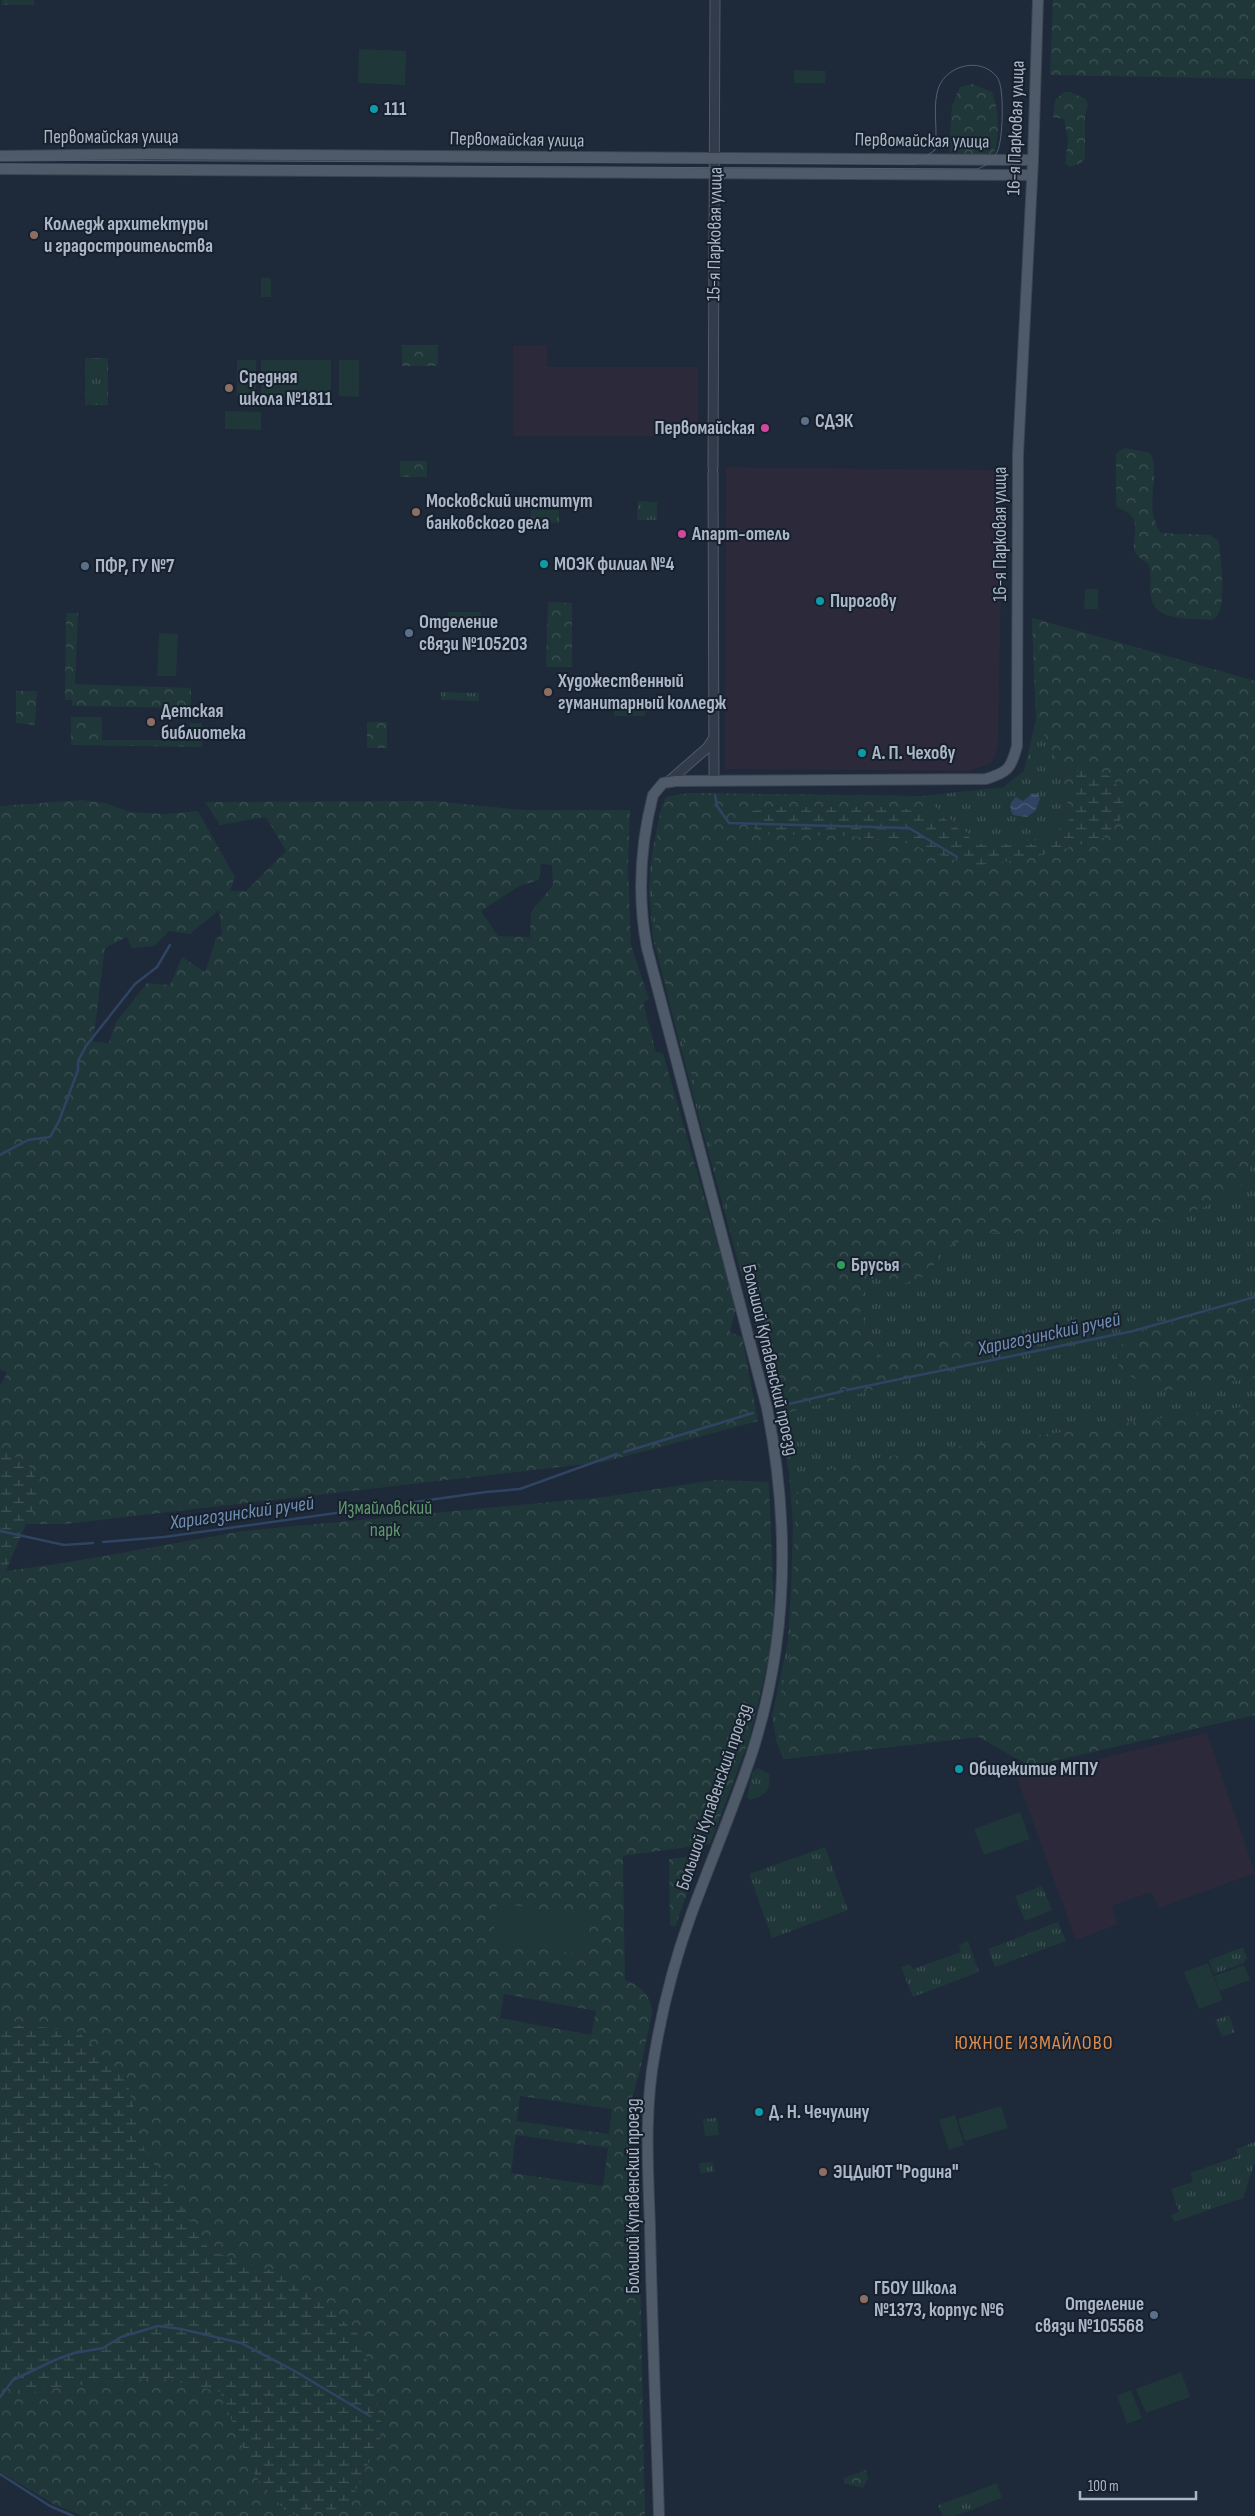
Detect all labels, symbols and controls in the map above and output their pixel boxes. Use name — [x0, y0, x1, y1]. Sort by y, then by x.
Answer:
street label: 16-я Парковая улица — [1002, 60, 1030, 196]
place label: 111 — [384, 98, 407, 121]
marker: 111 — [368, 103, 380, 115]
street label: Первомайская улица — [44, 126, 179, 149]
street label: Первомайская улица — [449, 127, 585, 153]
street label: Первомайская улица — [854, 128, 990, 154]
street label: 15-я Парковая улица — [702, 167, 728, 301]
place label: Колледж архитектуры и градостроительства — [44, 213, 213, 258]
marker: Колледж архитектуры и градостроительства — [28, 229, 40, 241]
place label: Средняя школа №1811 — [239, 366, 333, 411]
marker: Средняя школа №1811 — [223, 382, 235, 394]
place label: СДЭК — [815, 410, 854, 433]
marker: СДЭК — [799, 415, 811, 427]
place label: Первомайская — [655, 417, 755, 440]
marker: Первомайская — [759, 422, 771, 434]
street label: 16-я Парковая улица — [989, 467, 1012, 601]
place label: Московский институт банковского дела — [426, 490, 593, 535]
marker: Московский институт банковского дела — [410, 506, 422, 518]
place label: Апарт-отель — [691, 523, 790, 546]
marker: Апарт-отель — [676, 528, 688, 540]
place label: МОЭК филиал №4 — [554, 553, 675, 576]
place label: ПФР, ГУ №7 — [95, 555, 175, 578]
marker: МОЭК филиал №4 — [538, 558, 550, 570]
marker: ПФР, ГУ №7 — [79, 560, 91, 572]
place label: Пирогову — [830, 590, 897, 613]
marker: Пирогову — [814, 595, 826, 607]
place label: Отделение связи №105203 — [419, 611, 528, 656]
marker: Отделение связи №105203 — [403, 627, 415, 639]
place label: Художественный гуманитарный колледж — [557, 670, 727, 715]
marker: Художественный гуманитарный колледж — [542, 686, 554, 698]
place label: Детская библиотека — [161, 700, 246, 745]
marker: Детская библиотека — [145, 716, 157, 728]
place label: А. П. Чехову — [871, 742, 956, 765]
marker: А. П. Чехову — [856, 747, 868, 759]
place label: Брусья — [851, 1254, 900, 1277]
marker: Брусья — [835, 1259, 847, 1271]
street label: Большой Купавенский проезд — [737, 1262, 803, 1458]
water label: Харигозинский ручей — [975, 1307, 1123, 1361]
water label: Харигозинский ручей — [167, 1491, 316, 1535]
park label: Измайловский парк — [338, 1497, 432, 1542]
street label: Большой Купавенский проезд — [671, 1701, 757, 1893]
place label: Общежитие МГПУ — [969, 1758, 1098, 1781]
marker: Общежитие МГПУ — [953, 1763, 965, 1775]
district label: ЮЖНОЕ ИЗМАЙЛОВО — [954, 2031, 1114, 2055]
street label: Большой Купавенский проезд — [622, 2098, 645, 2294]
place label: Д. Н. Чечулину — [769, 2101, 870, 2124]
marker: Д. Н. Чечулину — [753, 2106, 765, 2118]
place label: ЭЦДиЮТ "Родина" — [833, 2161, 959, 2184]
marker: ЭЦДиЮТ "Родина" — [817, 2166, 829, 2178]
place label: ГБОУ Школа №1373, корпус №6 — [874, 2277, 1004, 2322]
marker: ГБОУ Школа №1373, корпус №6 — [858, 2293, 870, 2305]
place label: Отделение связи №105568 — [1035, 2293, 1144, 2338]
marker: Отделение связи №105568 — [1148, 2309, 1160, 2321]
scale bar — [1080, 2468, 1196, 2500]
text: 100 m — [1088, 2477, 1119, 2496]

